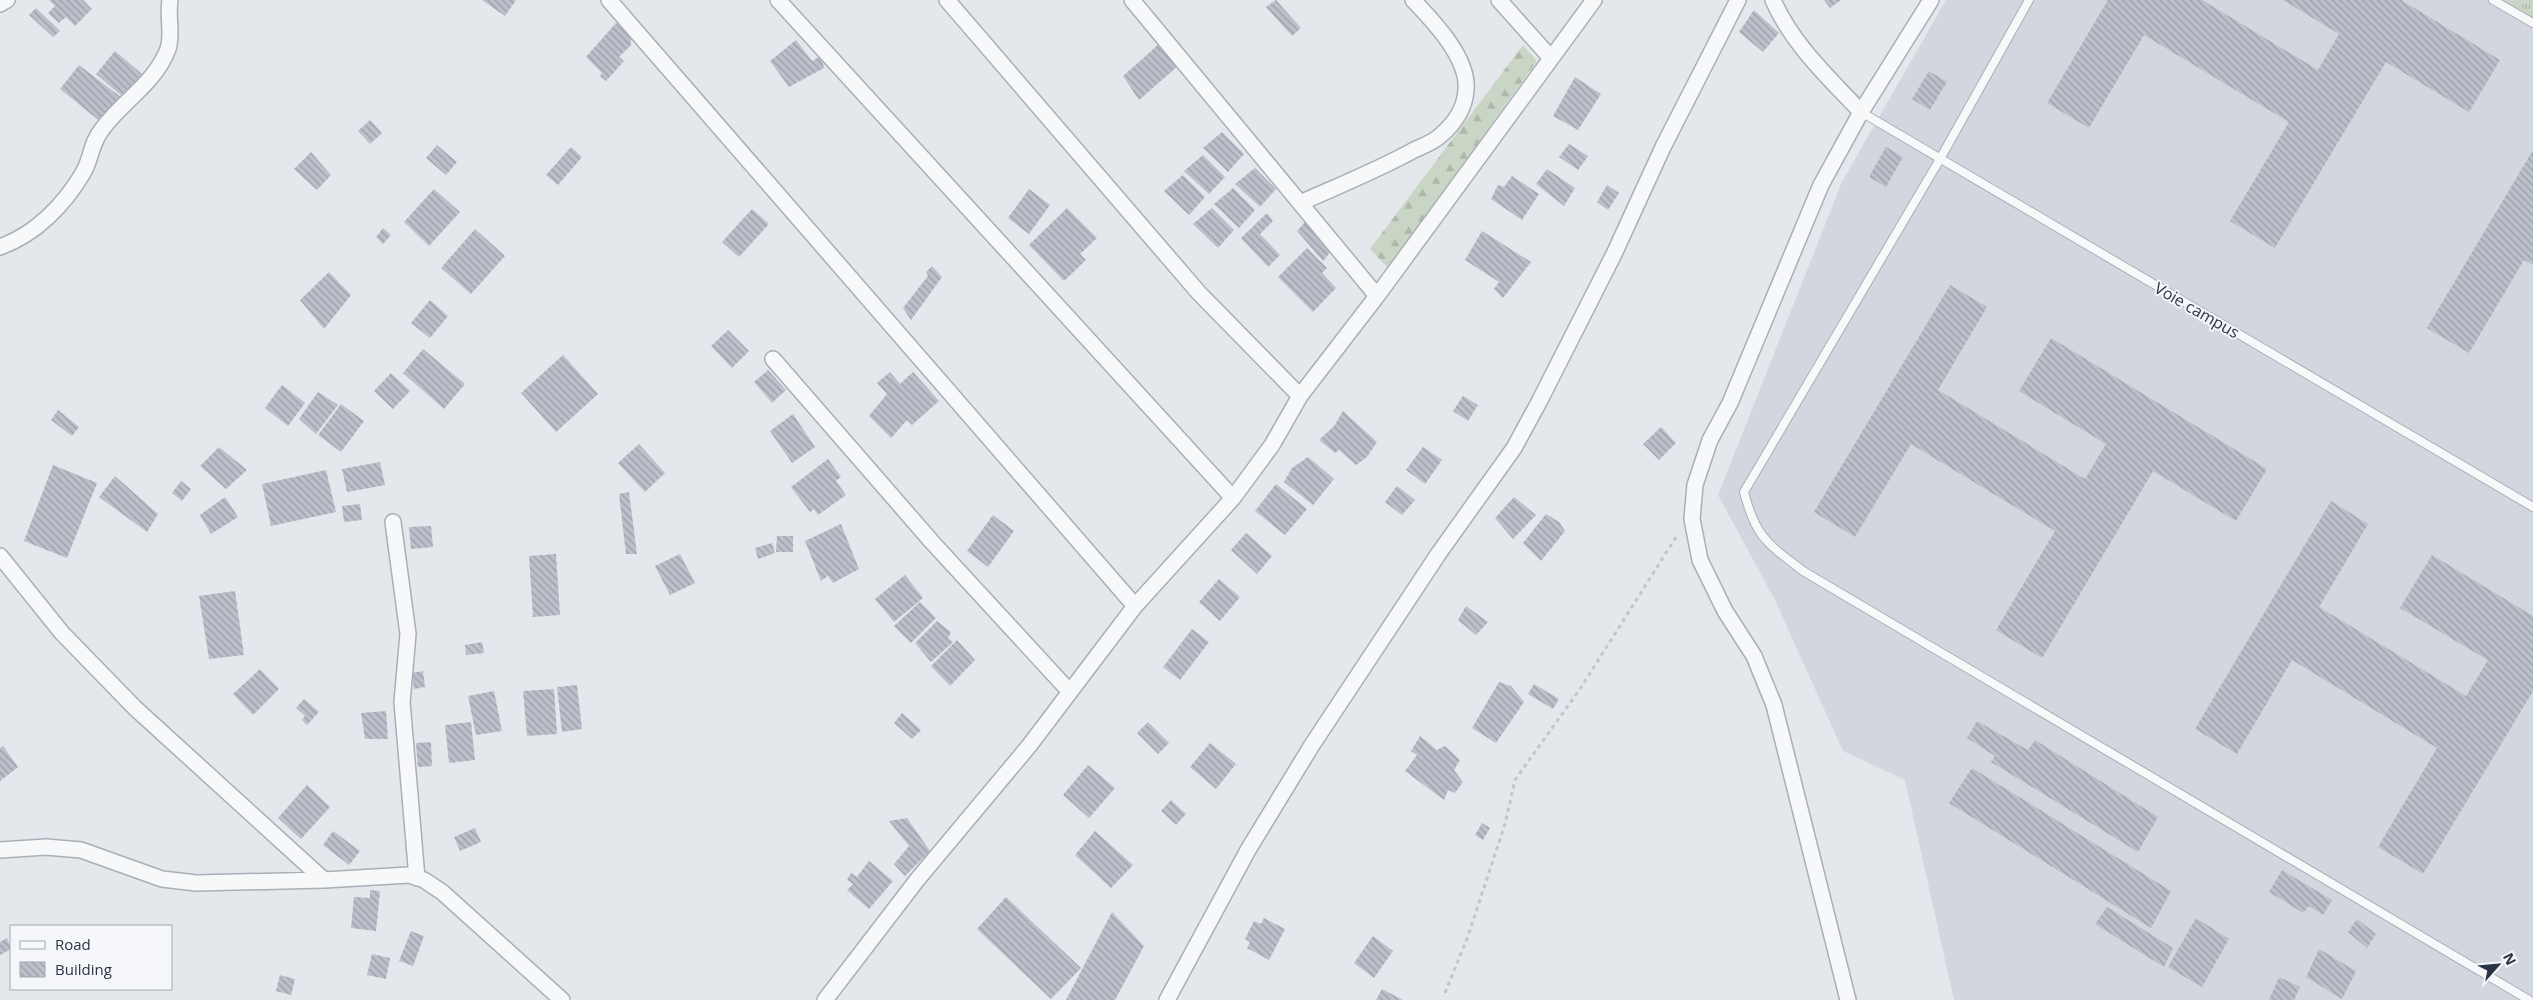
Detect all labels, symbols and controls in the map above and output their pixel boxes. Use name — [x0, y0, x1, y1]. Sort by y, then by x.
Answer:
street label: Voie campus — [2150, 277, 2244, 343]
legend — [10, 925, 172, 990]
text: Road — [55, 934, 91, 954]
north arrow — [2473, 940, 2523, 990]
text: N — [2499, 949, 2521, 968]
text: Building — [55, 959, 112, 979]

